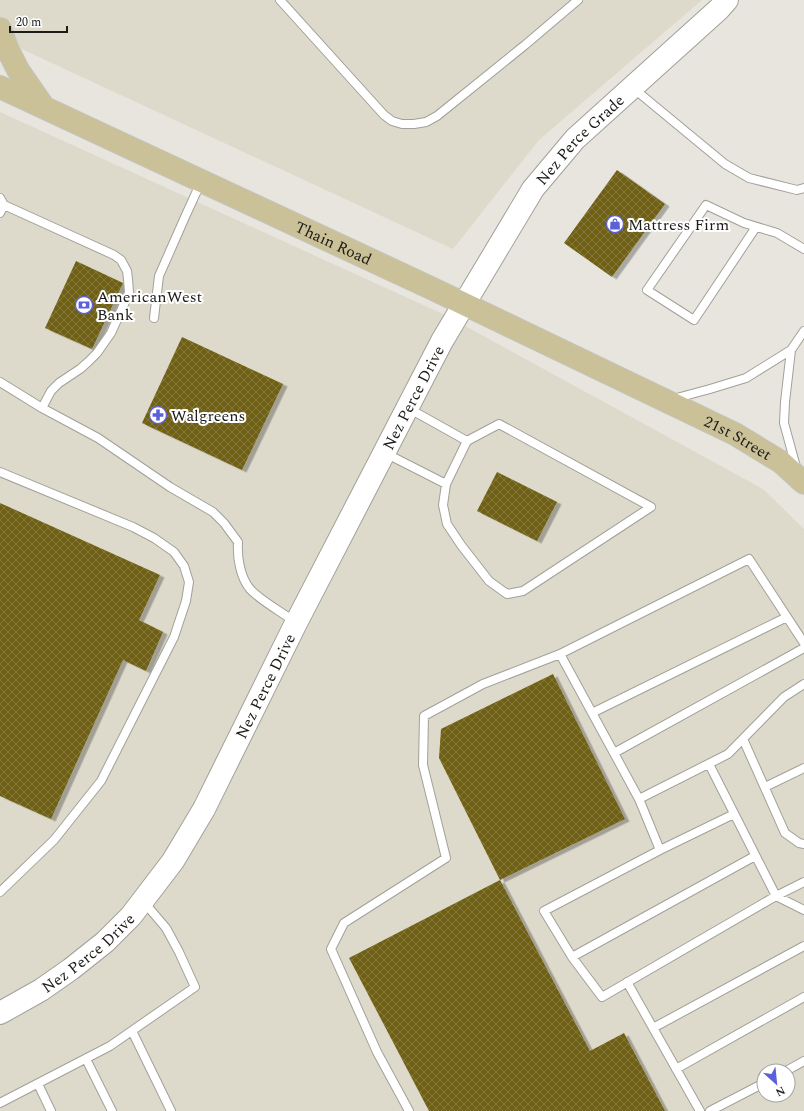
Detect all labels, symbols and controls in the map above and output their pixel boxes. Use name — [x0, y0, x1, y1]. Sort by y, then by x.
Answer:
scale bar — [10, 8, 67, 34]
text: 20 m — [16, 13, 41, 32]
street label: Nez Perce Grade — [530, 89, 630, 191]
place label: Mattress Firm — [628, 213, 729, 237]
shop icon: Mattress Firm — [605, 214, 625, 234]
street label: Thain Road — [291, 215, 375, 272]
place label: AmericanWest Bank — [97, 285, 203, 327]
bank icon: AmericanWest Bank — [74, 295, 94, 315]
street label: Nez Perce Drive — [377, 341, 451, 455]
place label: Walgreens — [171, 404, 245, 428]
pharmacy icon: Walgreens — [148, 405, 168, 425]
street label: 21st Street — [700, 410, 776, 467]
street label: Nez Perce Drive — [230, 629, 302, 743]
street label: Nez Perce Drive — [37, 908, 141, 999]
north arrow — [756, 1063, 796, 1103]
text: N — [772, 1082, 788, 1101]

